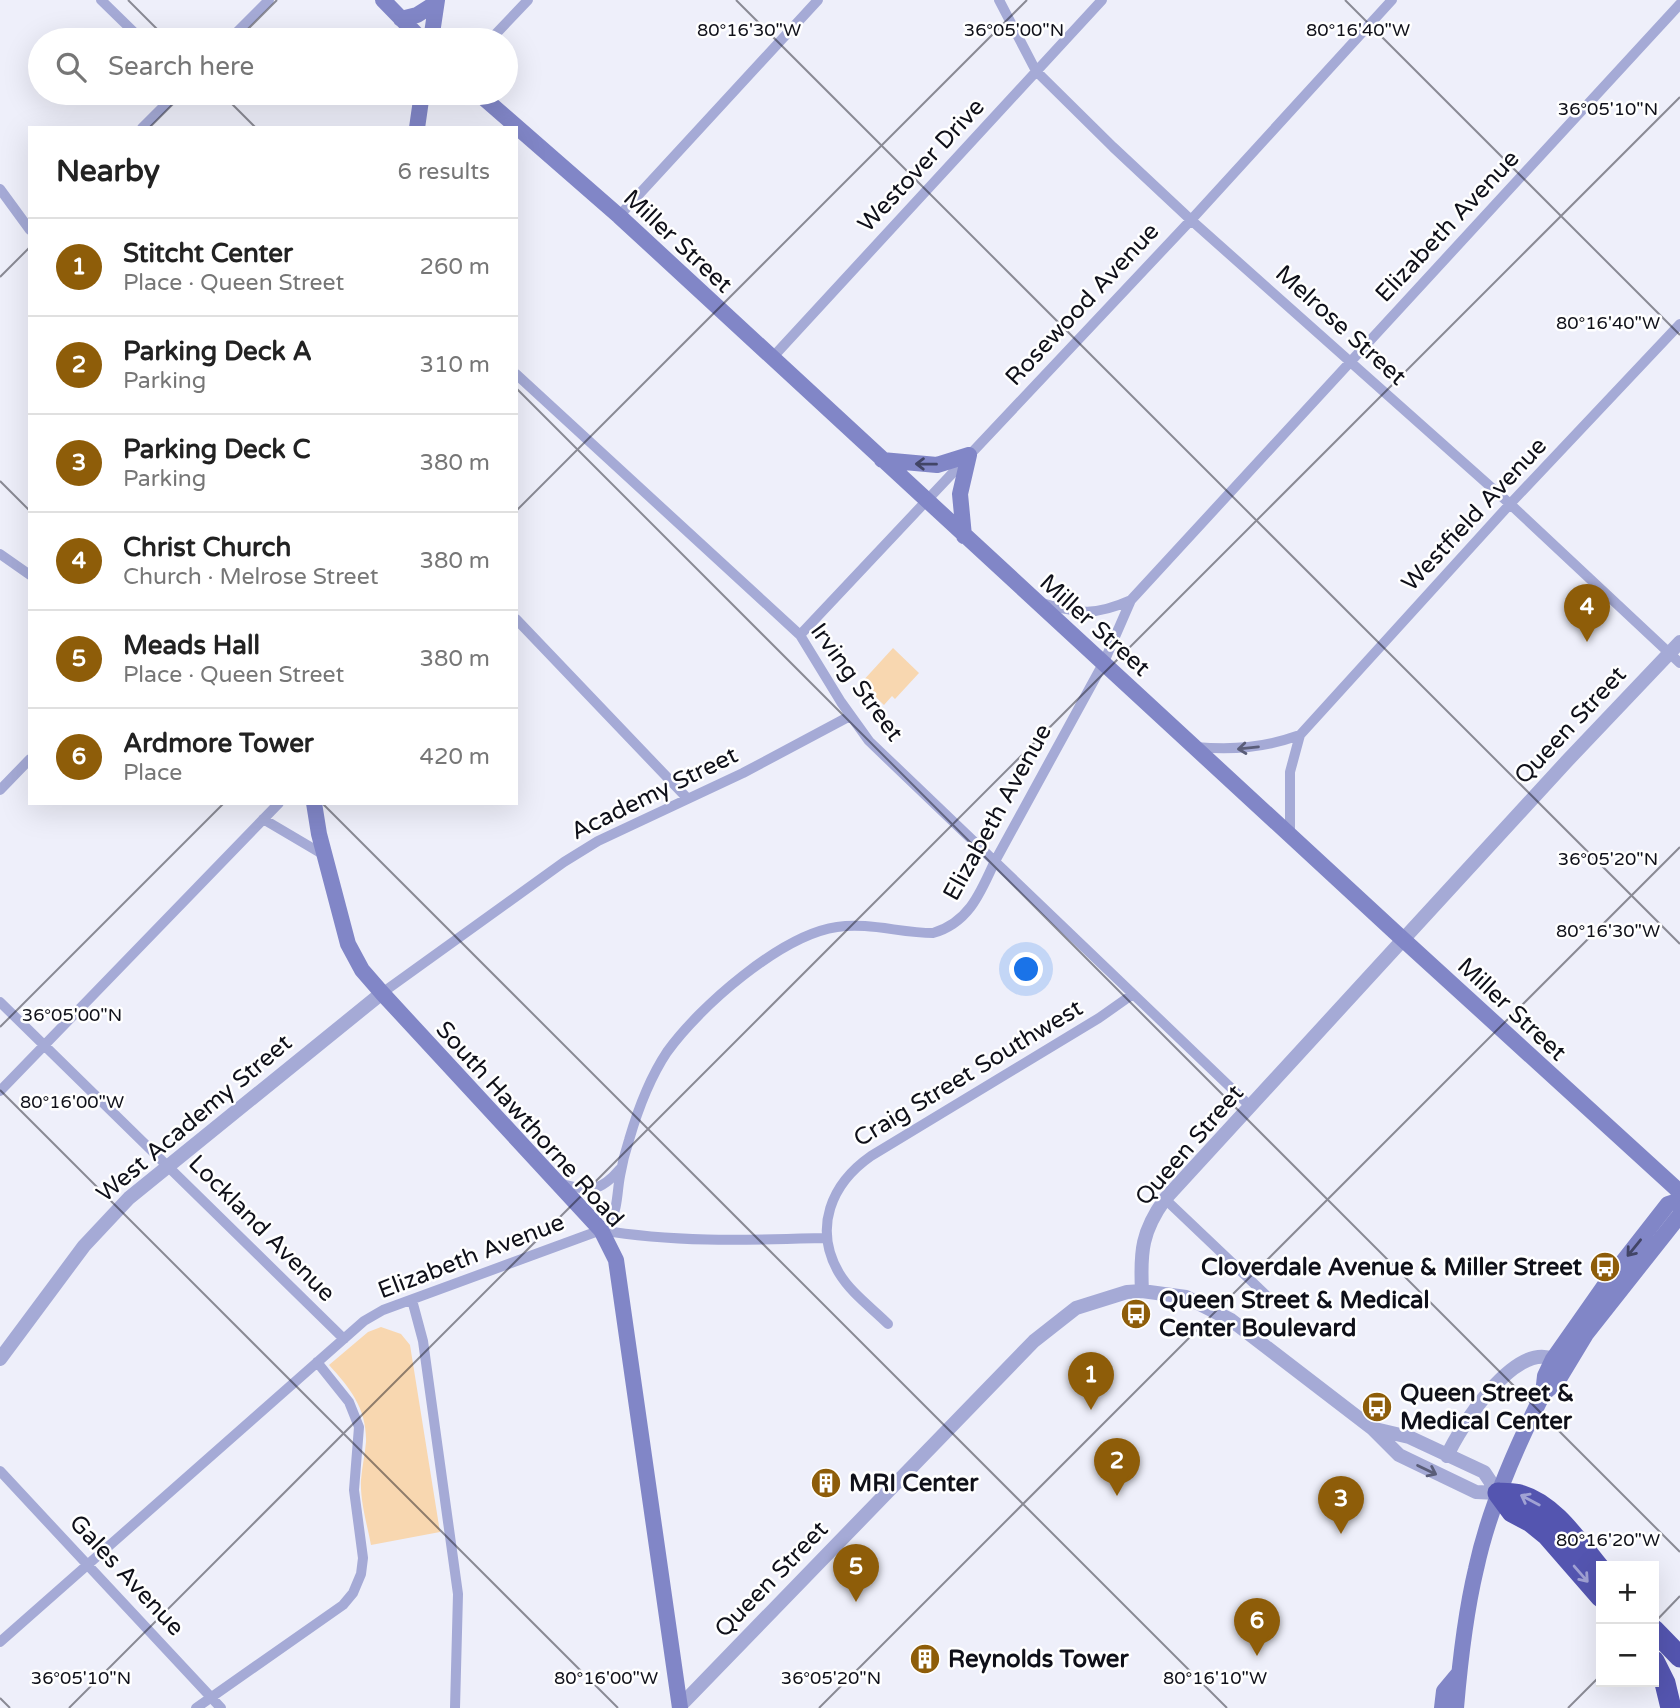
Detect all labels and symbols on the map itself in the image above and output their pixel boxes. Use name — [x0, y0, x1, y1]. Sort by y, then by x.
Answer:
text: 80°16'30"W — [697, 19, 801, 41]
text: 36°05'00"N — [964, 19, 1064, 41]
text: 80°16'40"W — [1306, 19, 1410, 41]
street label: Westover Drive — [852, 92, 991, 238]
text: 36°05'10"N — [1558, 98, 1658, 120]
street label: Elizabeth Avenue — [1369, 144, 1525, 308]
street label: Miller Street — [617, 184, 738, 299]
street label: Rosewood Avenue — [999, 217, 1165, 392]
street label: Melrose Street — [1269, 259, 1412, 392]
text: 80°16'40"W — [1556, 312, 1660, 334]
street label: Westfield Avenue — [1396, 431, 1553, 597]
one-way arrow — [915, 457, 938, 471]
street label: Miller Street — [1034, 568, 1156, 682]
pin: 4 — [1564, 584, 1610, 642]
street label: Irving Street — [804, 618, 909, 747]
street label: Queen Street — [1508, 660, 1632, 790]
street label: Elizabeth Avenue — [937, 719, 1058, 906]
street label: Academy Street — [566, 740, 742, 846]
one-way arrow — [1237, 741, 1260, 754]
text: 36°05'20"N — [1558, 848, 1658, 870]
text: 80°16'30"W — [1556, 920, 1660, 942]
your location — [1009, 952, 1043, 986]
street label: Miller Street — [1451, 952, 1572, 1067]
street label: Craig Street Southwest — [849, 994, 1088, 1153]
text: 36°05'00"N — [22, 1004, 122, 1026]
street label: South Hawthorne Road — [429, 1015, 630, 1233]
street label: West Academy Street — [91, 1028, 298, 1208]
street label: Queen Street — [1129, 1079, 1250, 1212]
text: 80°16'00"W — [20, 1091, 124, 1113]
street label: Lockland Avenue — [182, 1149, 341, 1308]
street label: Elizabeth Avenue — [374, 1208, 569, 1305]
one-way arrow — [1626, 1239, 1642, 1257]
bus stop icon: Cloverdale Avenue & Miller Street — [1588, 1250, 1622, 1284]
place label: Cloverdale Avenue & Miller Street — [1201, 1253, 1583, 1282]
place label: Queen Street & Medical Center Boulevard — [1159, 1286, 1429, 1343]
bus stop icon: Queen Street & Medical Center Boulevard — [1119, 1297, 1153, 1331]
pin: 1 — [1068, 1352, 1114, 1410]
place label: Queen Street & Medical Center — [1400, 1379, 1574, 1436]
bus stop icon: Queen Street & Medical Center — [1360, 1390, 1394, 1424]
pin: 2 — [1094, 1438, 1140, 1496]
one-way arrow — [1416, 1463, 1437, 1477]
building icon: MRI Center — [809, 1466, 843, 1500]
place label: MRI Center — [849, 1469, 979, 1498]
pin: 3 — [1318, 1476, 1364, 1534]
one-way arrow — [1521, 1493, 1541, 1507]
street label: Gales Avenue — [63, 1509, 190, 1642]
street label: Queen Street — [709, 1515, 834, 1644]
text: 80°16'20"W — [1556, 1529, 1660, 1551]
pin: 5 — [833, 1544, 879, 1602]
one-way arrow — [1573, 1565, 1589, 1583]
pin: 6 — [1234, 1598, 1280, 1656]
building icon: Reynolds Tower — [908, 1642, 942, 1676]
place label: Reynolds Tower — [948, 1645, 1129, 1674]
text: 36°05'10"N — [31, 1667, 131, 1689]
text: 80°16'00"W — [554, 1667, 658, 1689]
text: 36°05'20"N — [781, 1667, 881, 1689]
text: 80°16'10"W — [1163, 1667, 1267, 1689]

